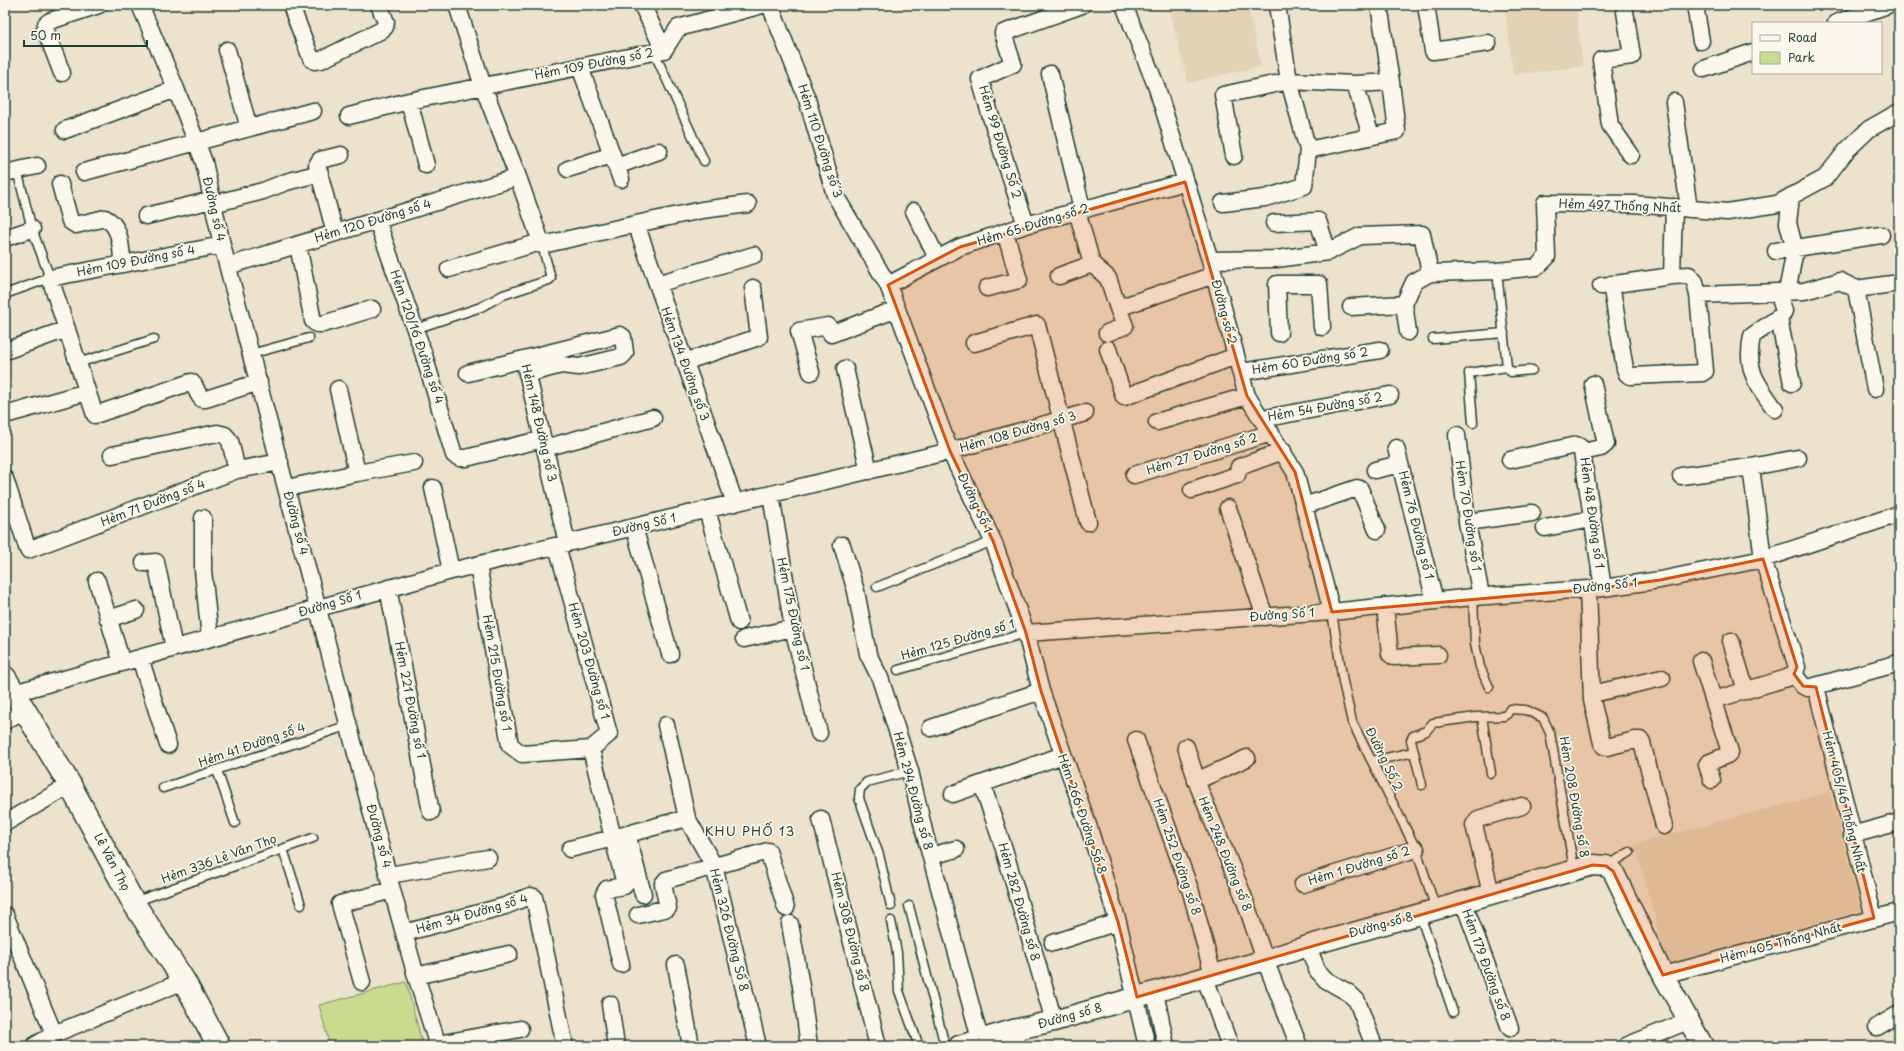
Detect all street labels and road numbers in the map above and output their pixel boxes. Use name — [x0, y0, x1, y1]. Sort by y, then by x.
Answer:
street label: Hẻm 109 Đường số 2 — [533, 43, 655, 83]
street label: Hẻm 110 Đường số 3 — [794, 82, 848, 200]
street label: Hẻm 99 Đường Số 2 — [975, 83, 1027, 201]
street label: Đường số 4 — [199, 175, 231, 243]
street label: Hẻm 120 Đường số 4 — [312, 194, 433, 246]
street label: Hẻm 497 Thống Nhất — [1558, 194, 1682, 216]
street label: Hẻm 65 Đường số 2 — [975, 198, 1091, 250]
street label: Hẻm 109 Đường số 4 — [75, 240, 197, 280]
street label: Hẻm 120/16 Đường số 4 — [387, 267, 449, 406]
street label: Đường số 2 — [1208, 277, 1242, 346]
street label: Hẻm 134 Đường số 3 — [657, 304, 715, 423]
street label: Hẻm 60 Đường số 2 — [1250, 342, 1369, 378]
street label: Hẻm 148 Đường số 3 — [518, 362, 562, 483]
street label: Hẻm 54 Đường số 2 — [1266, 387, 1384, 425]
street label: Hẻm 108 Đường số 3 — [957, 406, 1078, 456]
street label: Hẻm 27 Đường số 2 — [1144, 428, 1260, 479]
street label: Hẻm 48 Đường số 1 — [1576, 456, 1610, 570]
street label: Hẻm 70 Đường số 1 — [1451, 459, 1487, 573]
street label: Đường Số 1 — [954, 469, 998, 536]
street label: Hẻm 76 Đường số 1 — [1395, 469, 1439, 581]
street label: Hẻm 71 Đường số 4 — [98, 474, 208, 530]
street label: Đường số 4 — [280, 489, 314, 557]
street label: Đường Số 1 — [610, 508, 678, 540]
street label: Hẻm 175 Đường số 1 — [773, 555, 815, 672]
street label: Đường Số 1 — [1572, 573, 1638, 597]
street label: Đường Số 1 — [296, 585, 364, 621]
street label: Hẻm 203 Đường số 1 — [565, 600, 615, 721]
street label: Đường Số 1 — [1249, 603, 1315, 625]
street label: Hẻm 215 Đường số 1 — [479, 613, 517, 732]
street label: Hẻm 125 Đường số 1 — [899, 614, 1017, 664]
street label: Hẻm 221 Đường số 1 — [391, 640, 431, 760]
street label: Hẻm 41 Đường số 4 — [196, 717, 308, 771]
street label: Đường Số 2 — [1362, 724, 1408, 794]
street label: Hẻm 405/46 Thống Nhất — [1819, 729, 1871, 875]
street label: Hẻm 294 Đường số 8 — [890, 730, 938, 852]
street label: Hẻm 208 Đường số 8 — [1555, 735, 1595, 859]
street label: Hẻm 266 Đường Số 8 — [1054, 751, 1112, 876]
street label: Hẻm 248 Đường số 8 — [1195, 793, 1257, 914]
street label: Hẻm 252 Đường số 8 — [1150, 796, 1206, 918]
street label: Đường số 4 — [363, 802, 397, 870]
street label: Lê Văn Thọ — [90, 829, 136, 894]
street label: Hẻm 336 Lê Văn Thọ — [158, 829, 279, 887]
street label: Hẻm 282 Đường số 8 — [994, 840, 1046, 963]
street label: Hẻm 1 Đường số 2 — [1306, 841, 1412, 889]
street label: Hẻm 326 Đường Số 8 — [706, 866, 754, 993]
street label: Hẻm 308 Đường số 8 — [827, 870, 875, 994]
street label: Hẻm 34 Đường số 4 — [414, 888, 530, 938]
street label: Hẻm 179 Đường số 8 — [1458, 906, 1516, 1023]
street label: Đường số 8 — [1346, 907, 1415, 941]
street label: Hẻm 405 Thống Nhất — [1718, 917, 1844, 967]
street label: Đường số 8 — [1035, 998, 1104, 1032]

